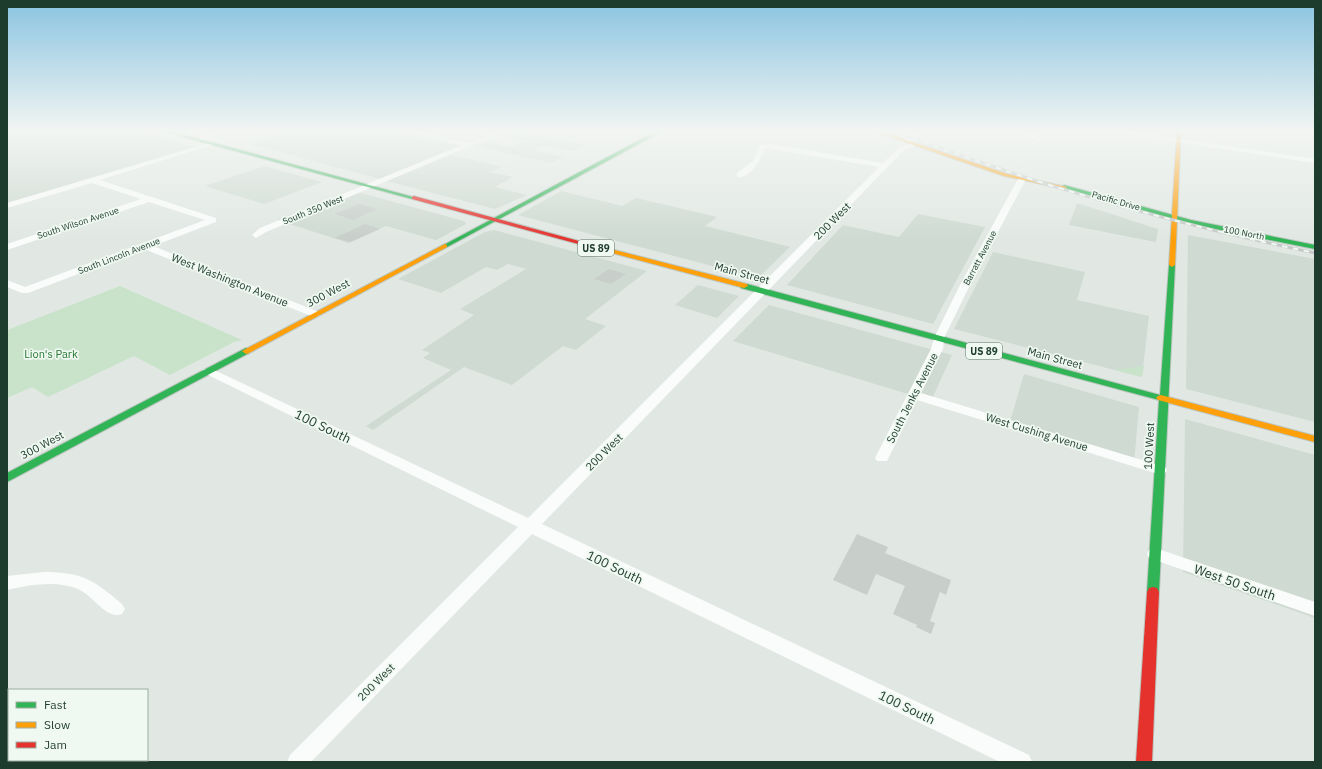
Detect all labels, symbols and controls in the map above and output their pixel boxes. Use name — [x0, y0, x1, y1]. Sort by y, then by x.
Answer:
street label: Pacific Drive — [1091, 188, 1142, 213]
street label: South 350 West — [281, 192, 345, 227]
street label: 200 West — [810, 199, 854, 243]
street label: South Wilson Avenue — [36, 204, 120, 241]
street label: 100 North — [1223, 223, 1265, 242]
street label: Barratt Avenue — [961, 228, 999, 287]
street label: South Lincoln Avenue — [76, 235, 161, 276]
road number: US 89 — [578, 240, 614, 256]
street label: West Washington Avenue — [169, 250, 291, 310]
street label: Main Street — [713, 259, 771, 287]
street label: 300 West — [304, 276, 352, 310]
road number: US 89 — [966, 343, 1002, 359]
street label: Main Street — [1026, 344, 1084, 372]
park label: Lion's Park — [24, 347, 78, 361]
street label: South Jenks Avenue — [883, 350, 941, 446]
street label: 100 South — [292, 406, 354, 447]
street label: West Cushing Avenue — [984, 410, 1090, 454]
street label: 100 West — [1141, 422, 1157, 470]
street label: 300 West — [18, 428, 66, 462]
street label: 200 West — [582, 430, 626, 474]
street label: 100 South — [584, 547, 646, 588]
street label: West 50 South — [1192, 561, 1278, 604]
street label: 200 West — [354, 660, 398, 704]
street label: 100 South — [876, 687, 938, 728]
legend — [8, 689, 148, 761]
text: Fast — [44, 697, 67, 712]
text: Slow — [44, 717, 70, 732]
text: Jam — [44, 737, 67, 752]

